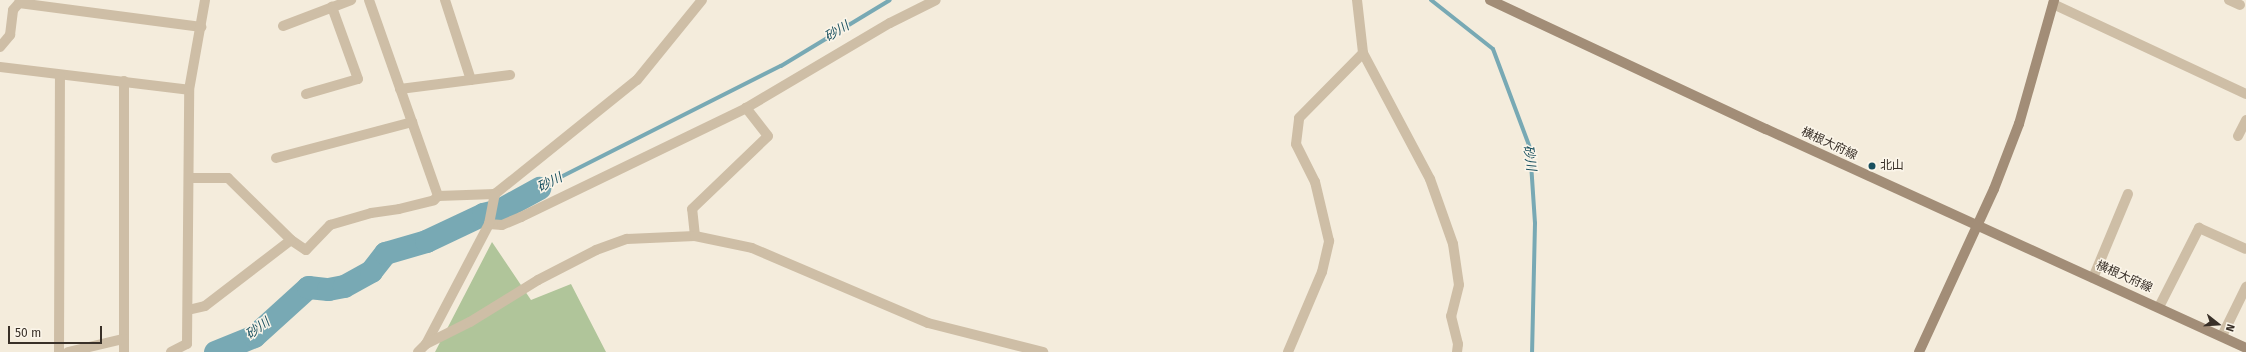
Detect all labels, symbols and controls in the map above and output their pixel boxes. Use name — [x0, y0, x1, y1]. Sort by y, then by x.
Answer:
water label: 砂川 — [822, 19, 852, 45]
street label: 横根大府線 — [1799, 125, 1859, 163]
water label: 砂川 — [1519, 144, 1539, 172]
place label: 北山 — [1880, 159, 1904, 173]
marker: 北山 — [1867, 161, 1877, 171]
water label: 砂川 — [535, 170, 565, 196]
street label: 横根大府線 — [2094, 258, 2154, 296]
north arrow — [2198, 304, 2238, 344]
water label: 砂川 — [243, 315, 273, 343]
scale bar — [10, 318, 104, 344]
text: N — [2223, 322, 2237, 333]
text: 50 m — [15, 326, 41, 340]

